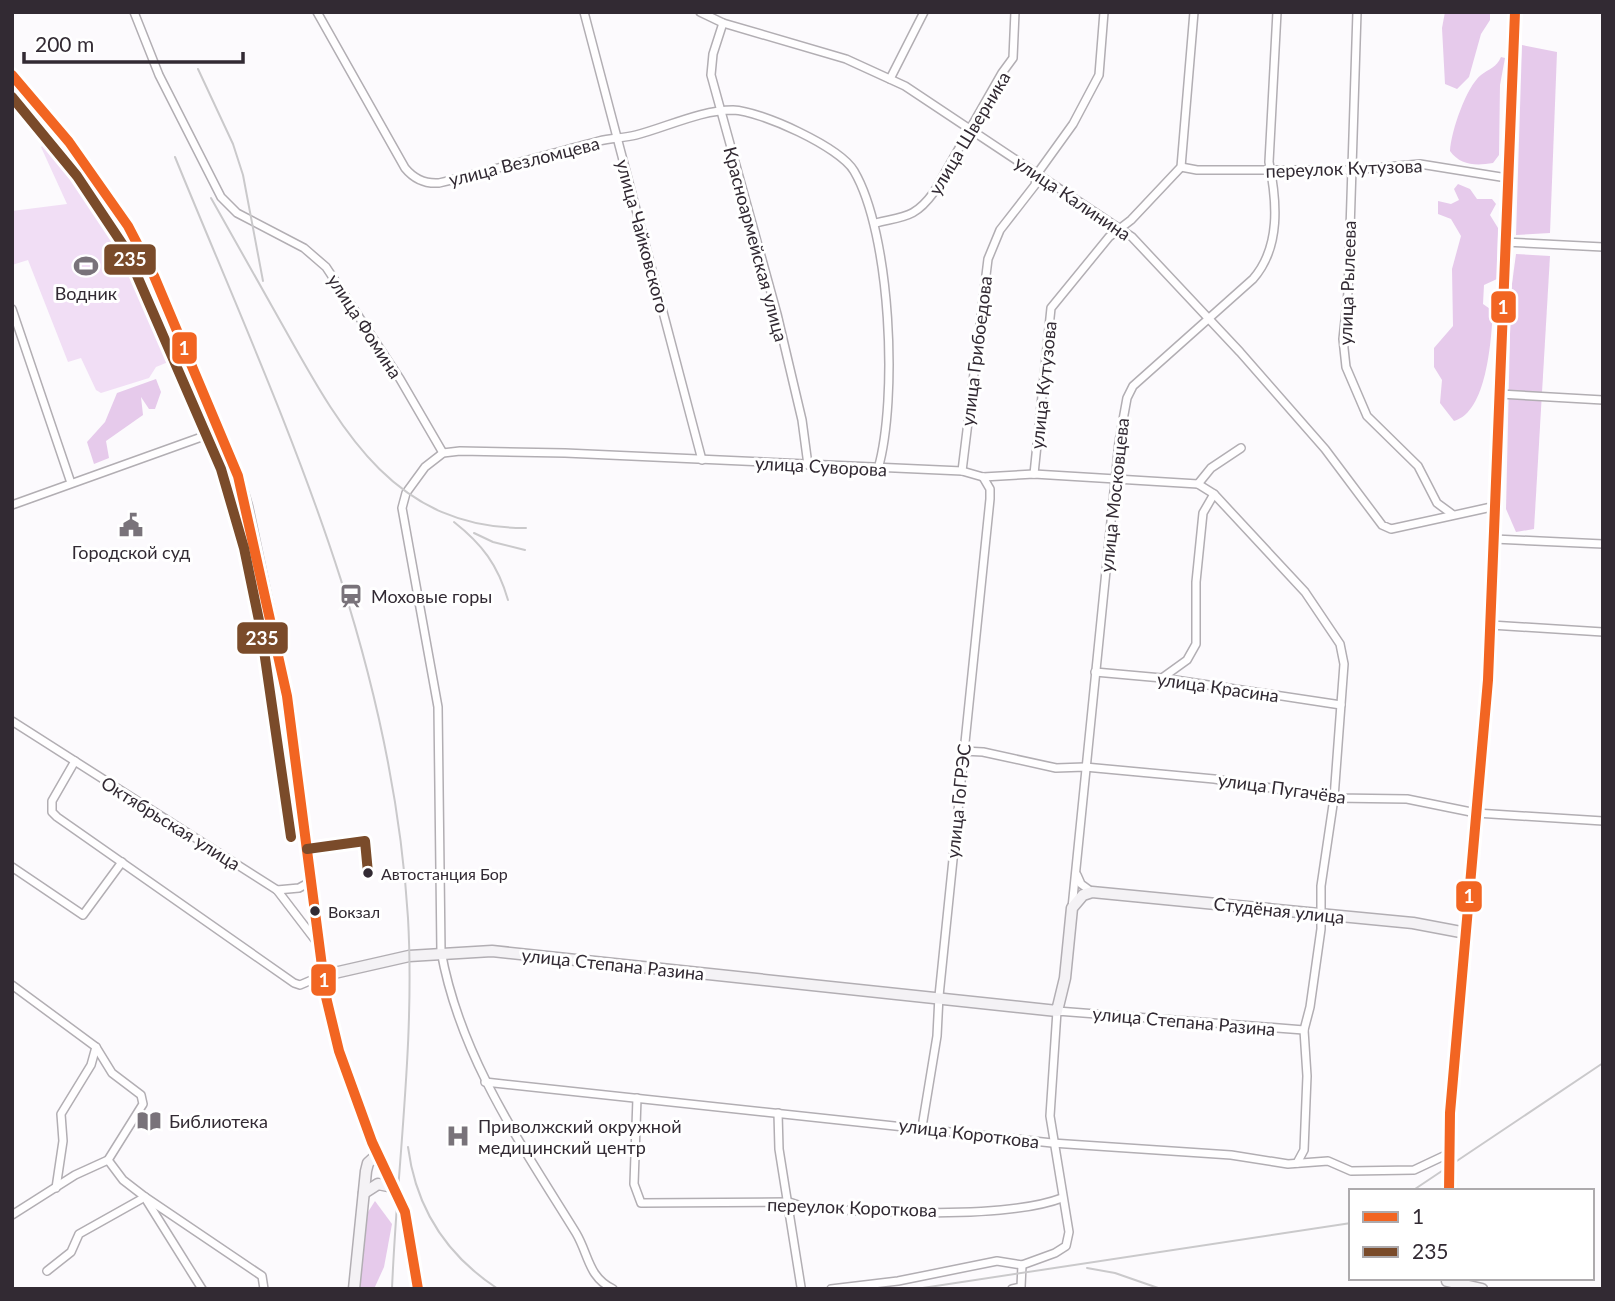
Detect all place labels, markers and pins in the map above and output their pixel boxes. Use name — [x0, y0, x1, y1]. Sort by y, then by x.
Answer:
sports icon: Водник — [72, 252, 100, 280]
place label: Водник — [55, 282, 118, 304]
public building icon: Городской суд — [117, 511, 145, 539]
place label: Городской суд — [72, 541, 190, 563]
station icon: Моховые горы — [337, 582, 365, 610]
place label: Моховые горы — [371, 585, 492, 607]
place label: Автостанция Бор — [381, 864, 508, 883]
marker: Автостанция Бор — [361, 866, 375, 880]
place label: Вокзал — [328, 902, 380, 921]
marker: Вокзал — [308, 904, 322, 918]
library icon: Библиотека — [135, 1107, 163, 1135]
place label: Библиотека — [169, 1110, 268, 1132]
place label: Приволжский окружной медицинский центр — [478, 1115, 682, 1158]
hospital icon: Приволжский окружной медицинский центр — [444, 1122, 472, 1150]

